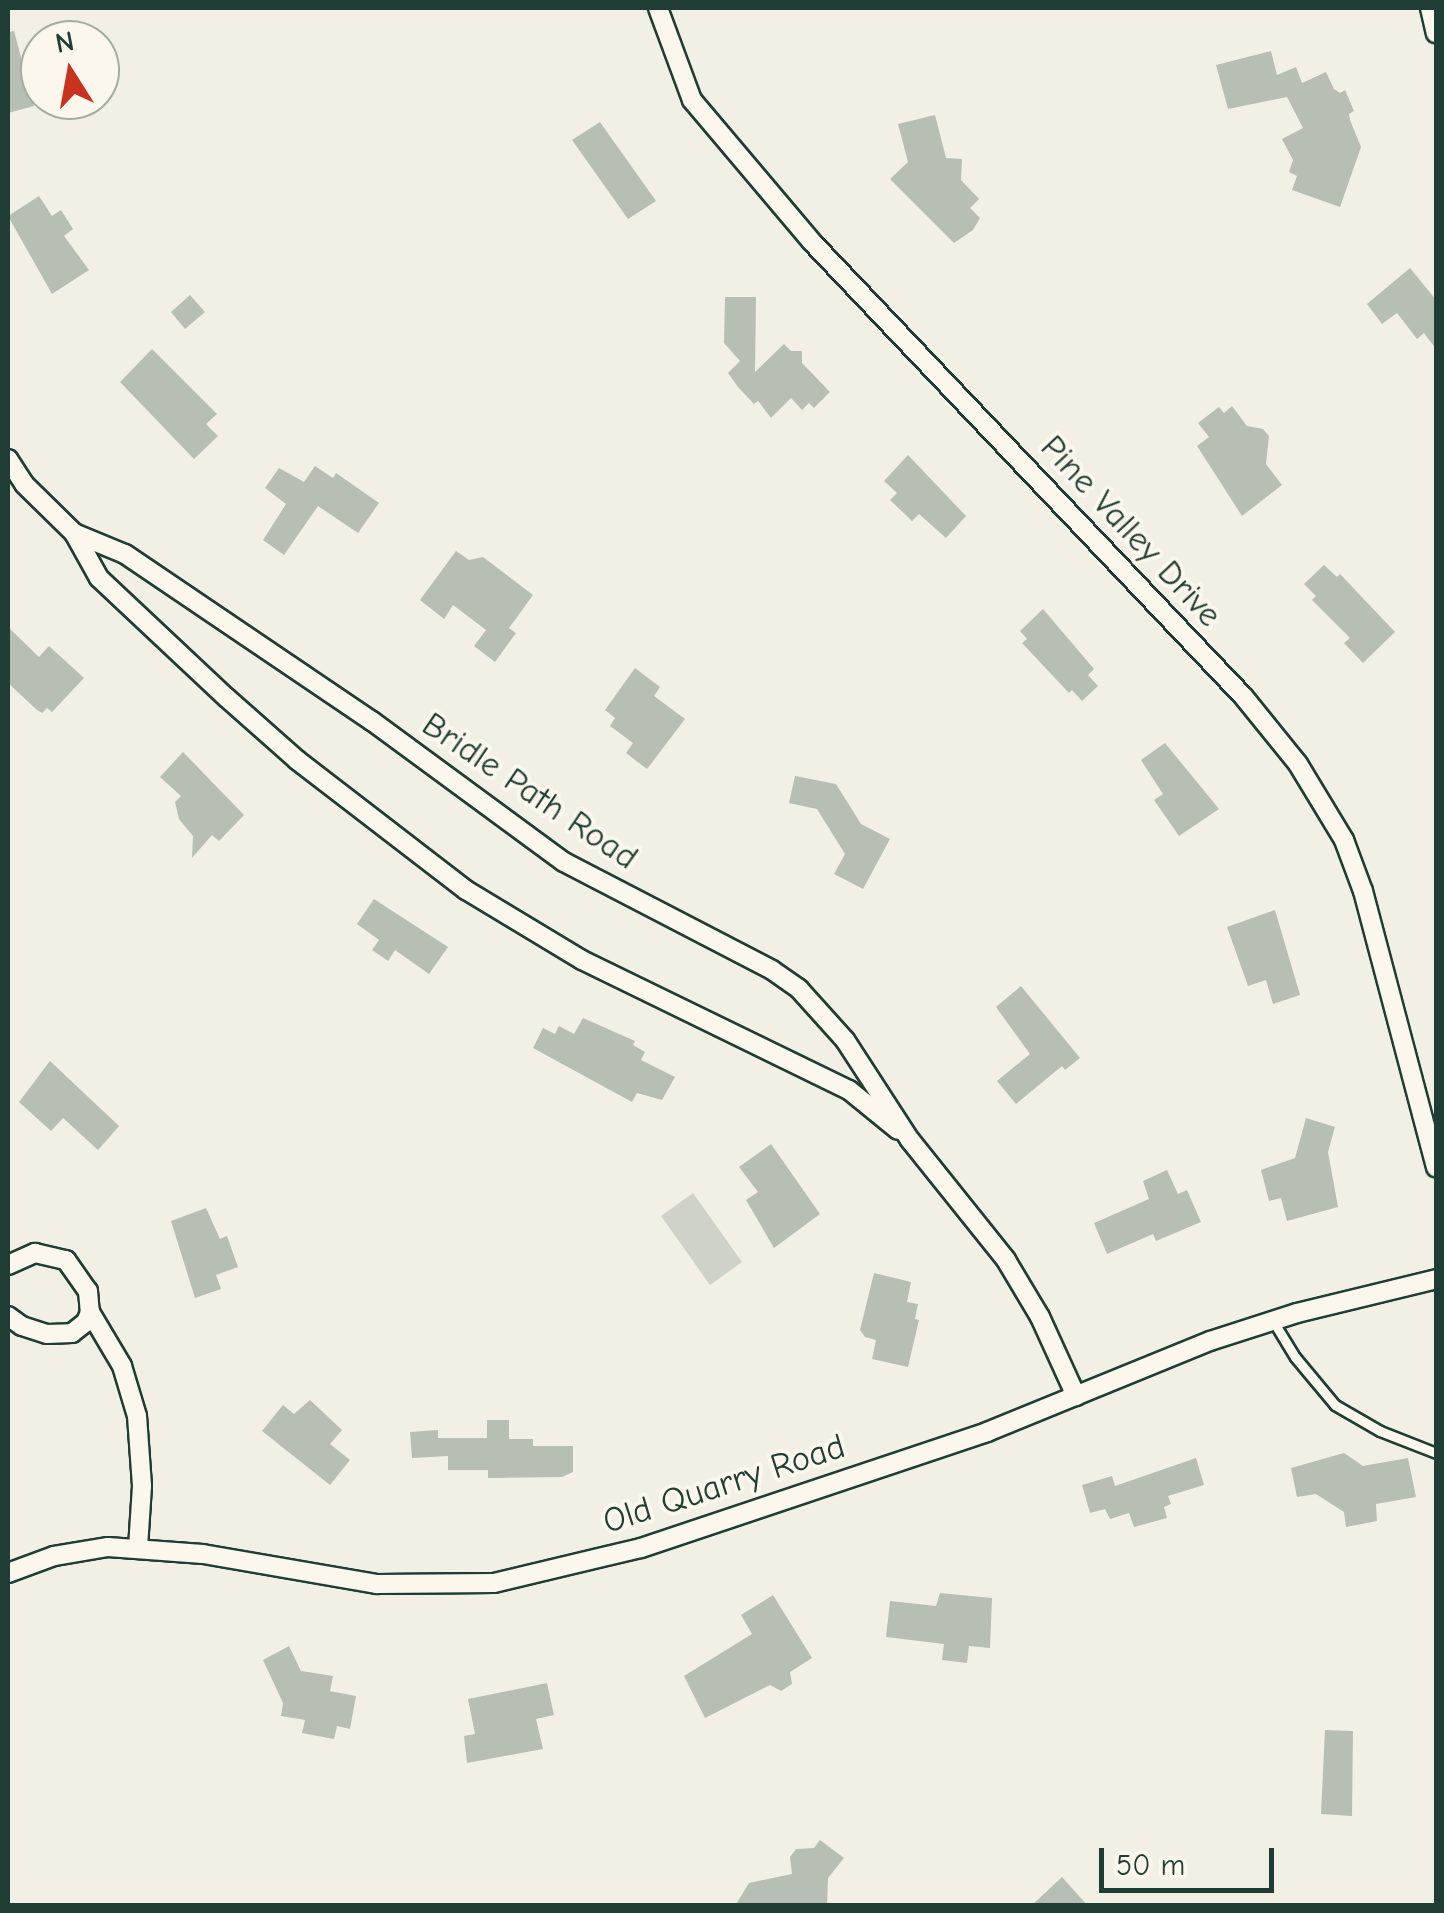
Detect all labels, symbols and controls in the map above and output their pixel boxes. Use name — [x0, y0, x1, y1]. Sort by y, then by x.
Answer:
north arrow — [20, 20, 120, 120]
text: N — [53, 25, 77, 60]
street label: Pine Valley Drive — [1032, 427, 1230, 635]
street label: Bridle Path Road — [414, 703, 646, 879]
street label: Old Quarry Road — [598, 1425, 850, 1543]
scale bar — [1104, 1828, 1279, 1890]
text: 50 m — [1116, 1848, 1185, 1883]

